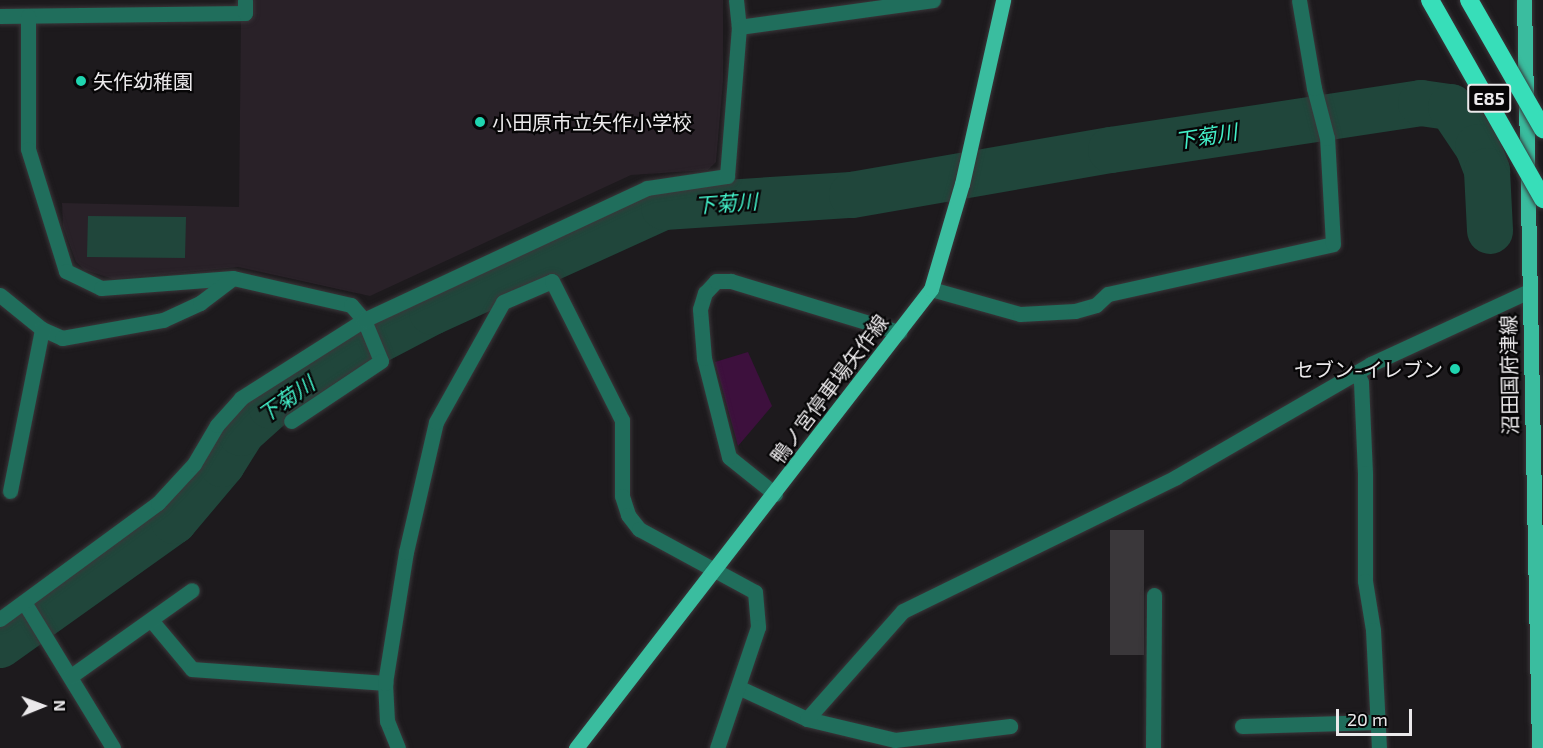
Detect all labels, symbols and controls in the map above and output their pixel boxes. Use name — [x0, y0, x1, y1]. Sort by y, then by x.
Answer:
place label: 矢作幼稚園 — [93, 69, 193, 93]
marker: 矢作幼稚園 — [74, 74, 88, 88]
road number: E85 — [1466, 83, 1512, 113]
place label: 小田原市立矢作小学校 — [492, 110, 692, 134]
marker: 小田原市立矢作小学校 — [473, 115, 487, 129]
water label: 下菊川 — [1173, 119, 1239, 153]
water label: 下菊川 — [694, 188, 758, 218]
street label: 鴨ノ宮停車場矢作線 — [765, 310, 893, 468]
street label: 沼田国府津線 — [1496, 315, 1522, 435]
place label: セブン-イレブン — [1294, 357, 1443, 381]
marker: セブン-イレブン — [1448, 362, 1462, 376]
water label: 下菊川 — [253, 371, 319, 427]
north arrow — [12, 676, 72, 736]
scale bar — [1339, 697, 1416, 735]
text: N — [51, 700, 70, 712]
text: 20 m — [1347, 708, 1388, 730]

